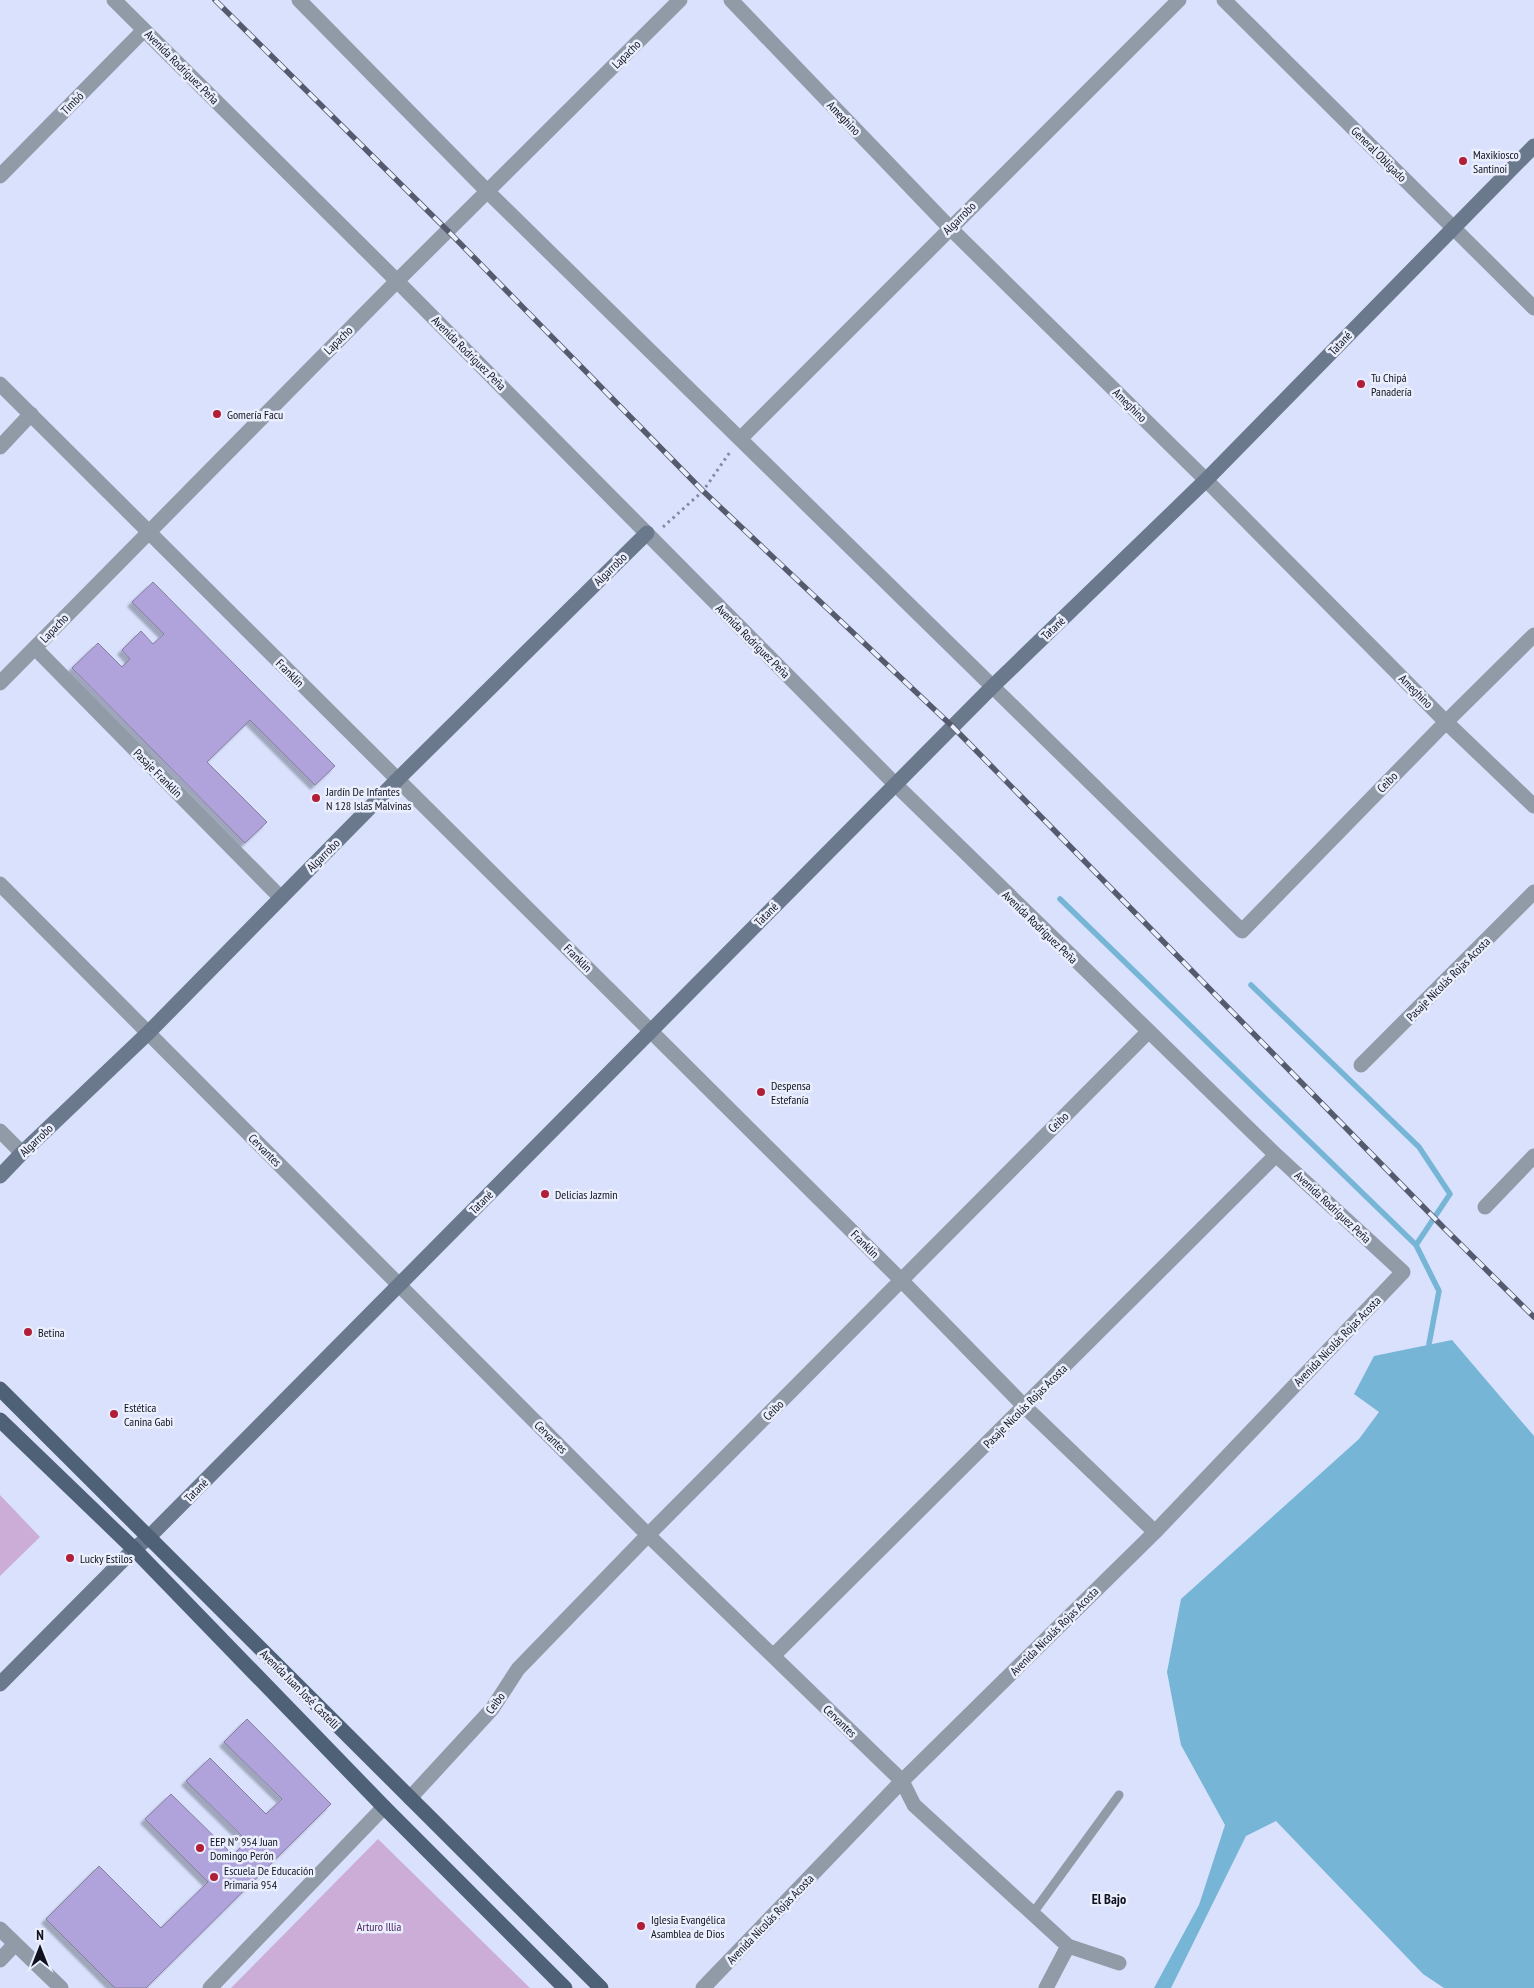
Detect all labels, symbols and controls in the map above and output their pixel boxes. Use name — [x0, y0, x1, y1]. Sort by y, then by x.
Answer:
street label: Avenida Rodríguez Peña — [142, 27, 222, 107]
street label: Lapacho — [609, 37, 643, 71]
street label: Timbó — [57, 88, 87, 118]
street label: Ameghino — [824, 98, 864, 138]
street label: General Obligado — [1348, 123, 1410, 185]
place label: Maxikiosco Santinoi — [1473, 147, 1519, 176]
marker: Maxikiosco Santinoi — [1457, 155, 1469, 167]
street label: Algarrobo — [939, 198, 979, 238]
street label: Avenida Rodríguez Peña — [429, 313, 509, 393]
street label: Lapacho — [321, 323, 355, 357]
street label: Tatané — [1325, 328, 1355, 358]
place label: Tu Chipá Panadería — [1371, 370, 1412, 399]
marker: Tu Chipá Panadería — [1355, 378, 1367, 390]
street label: Ameghino — [1110, 385, 1150, 425]
place label: Gomería Facu — [227, 407, 283, 422]
marker: Gomería Facu — [211, 408, 223, 420]
street label: Algarrobo — [590, 549, 630, 589]
street label: Avenida Rodríguez Peña — [713, 601, 793, 681]
street label: Lapacho — [37, 610, 71, 646]
street label: Tatané — [1038, 613, 1068, 643]
street label: Franklin — [273, 656, 307, 690]
street label: Ameghino — [1396, 671, 1436, 711]
street label: Pasaje Franklin — [131, 746, 185, 800]
street label: Ceibo — [1374, 768, 1400, 796]
place label: Jardín De Infantes N 128 Islas Malvinas — [325, 784, 411, 813]
marker: Jardín De Infantes N 128 Islas Malvinas — [310, 792, 322, 804]
street label: Algarrobo — [303, 835, 343, 875]
street label: Avenida Rodríguez Peña — [999, 887, 1081, 967]
street label: Tatané — [751, 899, 781, 929]
street label: Pasaje Nicolás Rojas Acosta — [1403, 934, 1493, 1024]
street label: Franklin — [561, 941, 595, 975]
place label: Despensa Estefanía — [771, 1078, 811, 1107]
marker: Despensa Estefanía — [755, 1086, 767, 1098]
street label: Ceibo — [1045, 1109, 1071, 1135]
street label: Algarrobo — [16, 1121, 56, 1159]
street label: Cervantes — [245, 1130, 285, 1170]
street label: Avenida Rodríguez Peña — [1292, 1168, 1374, 1246]
street label: Tatané — [466, 1187, 496, 1217]
place label: Delicias Jazmin — [555, 1187, 618, 1202]
marker: Delicias Jazmin — [539, 1188, 551, 1200]
street label: Franklin — [848, 1227, 882, 1261]
street label: Avenida Nicolás Rojas Acosta — [1290, 1293, 1384, 1389]
place label: Betina — [38, 1325, 65, 1340]
marker: Betina — [22, 1326, 34, 1338]
street label: Pasaje Nicolás Rojas Acosta — [980, 1361, 1070, 1451]
street label: Ceibo — [760, 1397, 786, 1423]
place label: Estética Canina Gabi — [124, 1400, 173, 1429]
marker: Estética Canina Gabi — [108, 1408, 120, 1420]
street label: Cervantes — [531, 1417, 571, 1457]
street label: Tatané — [181, 1475, 211, 1505]
place label: Lucky Estilos — [80, 1551, 133, 1566]
marker: Lucky Estilos — [64, 1552, 76, 1564]
street label: Avenida Nicolás Rojas Acosta — [1007, 1584, 1101, 1678]
street label: Avenida Juan José Castelli — [257, 1646, 343, 1732]
street label: Ceibo — [482, 1689, 508, 1717]
street label: Cervantes — [820, 1702, 860, 1740]
place label: EEP N° 954 Juan Domingo Perón — [210, 1834, 278, 1863]
marker: EEP N° 954 Juan Domingo Perón — [194, 1842, 206, 1854]
place label: Escuela De Educación Primaria 954 — [224, 1863, 314, 1892]
marker: Escuela De Educación Primaria 954 — [208, 1871, 220, 1883]
street label: Avenida Nicolás Rojas Acosta — [723, 1871, 817, 1967]
district label: El Bajo — [1092, 1890, 1126, 1908]
place label: Iglesia Evangélica Asamblea de Dios — [651, 1912, 725, 1941]
park label: Arturo Illia — [357, 1919, 401, 1934]
marker: Iglesia Evangélica Asamblea de Dios — [635, 1920, 647, 1932]
north arrow — [15, 1923, 65, 1973]
text: N — [36, 1926, 44, 1944]

